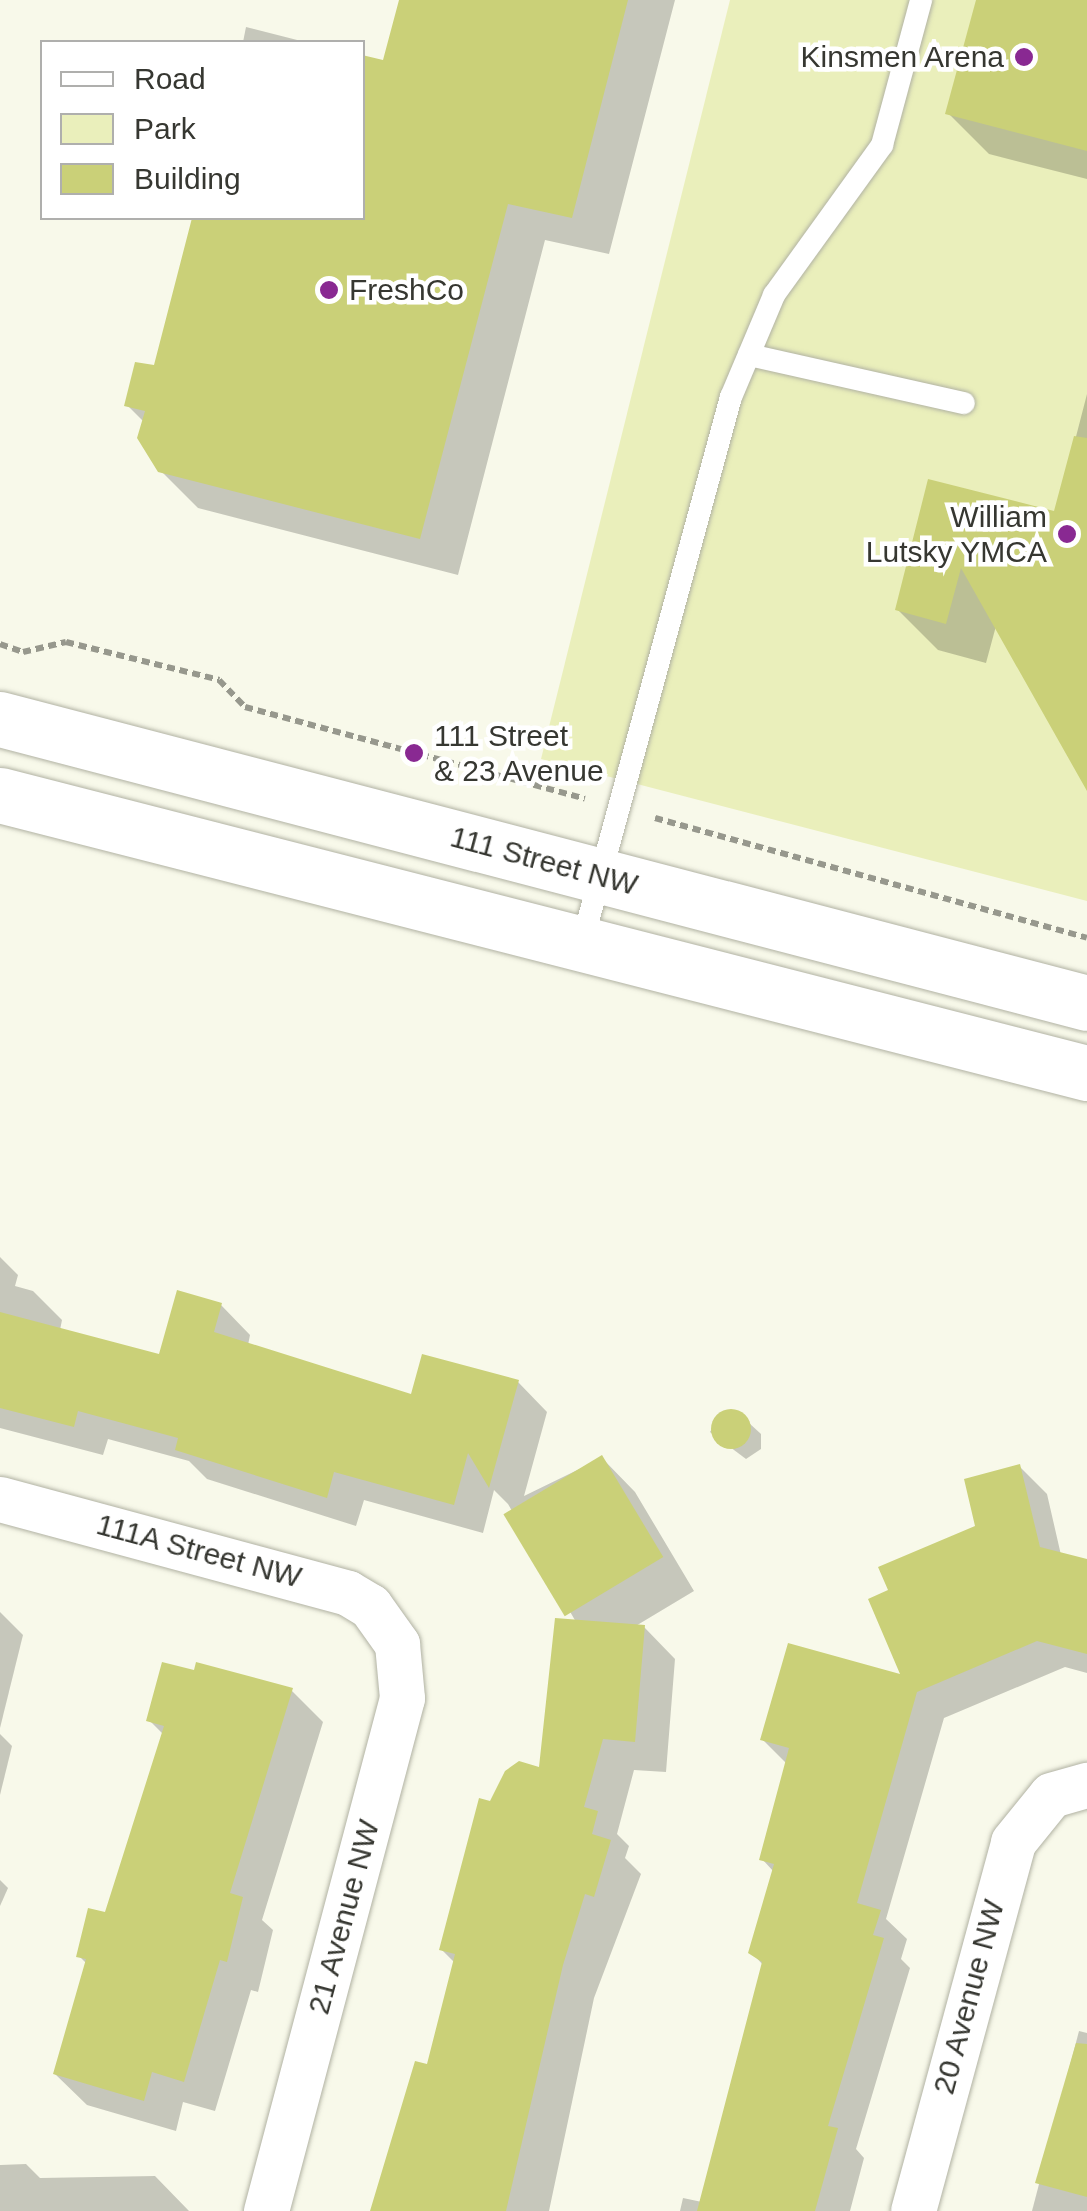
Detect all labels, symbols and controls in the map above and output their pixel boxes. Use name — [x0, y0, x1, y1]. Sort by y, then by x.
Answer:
place label: Kinsmen Arena — [799, 39, 1004, 75]
legend — [40, 40, 365, 220]
marker: Kinsmen Arena — [1013, 46, 1035, 68]
text: Road — [134, 62, 206, 95]
text: Park — [134, 112, 196, 145]
text: Building — [134, 162, 241, 195]
place label: FreshCo — [349, 272, 464, 308]
marker: FreshCo — [318, 279, 340, 301]
place label: William Lutsky YMCA — [865, 499, 1047, 570]
marker: William Lutsky YMCA — [1056, 523, 1078, 545]
place label: 111 Street & 23 Avenue — [434, 718, 605, 788]
marker: 111 Street & 23 Avenue — [403, 742, 425, 764]
street label: 111 Street NW — [446, 819, 642, 903]
street label: 111A Street NW — [92, 1506, 306, 1596]
street label: 21 Avenue NW — [301, 1815, 387, 2019]
street label: 20 Avenue NW — [926, 1895, 1012, 2099]

